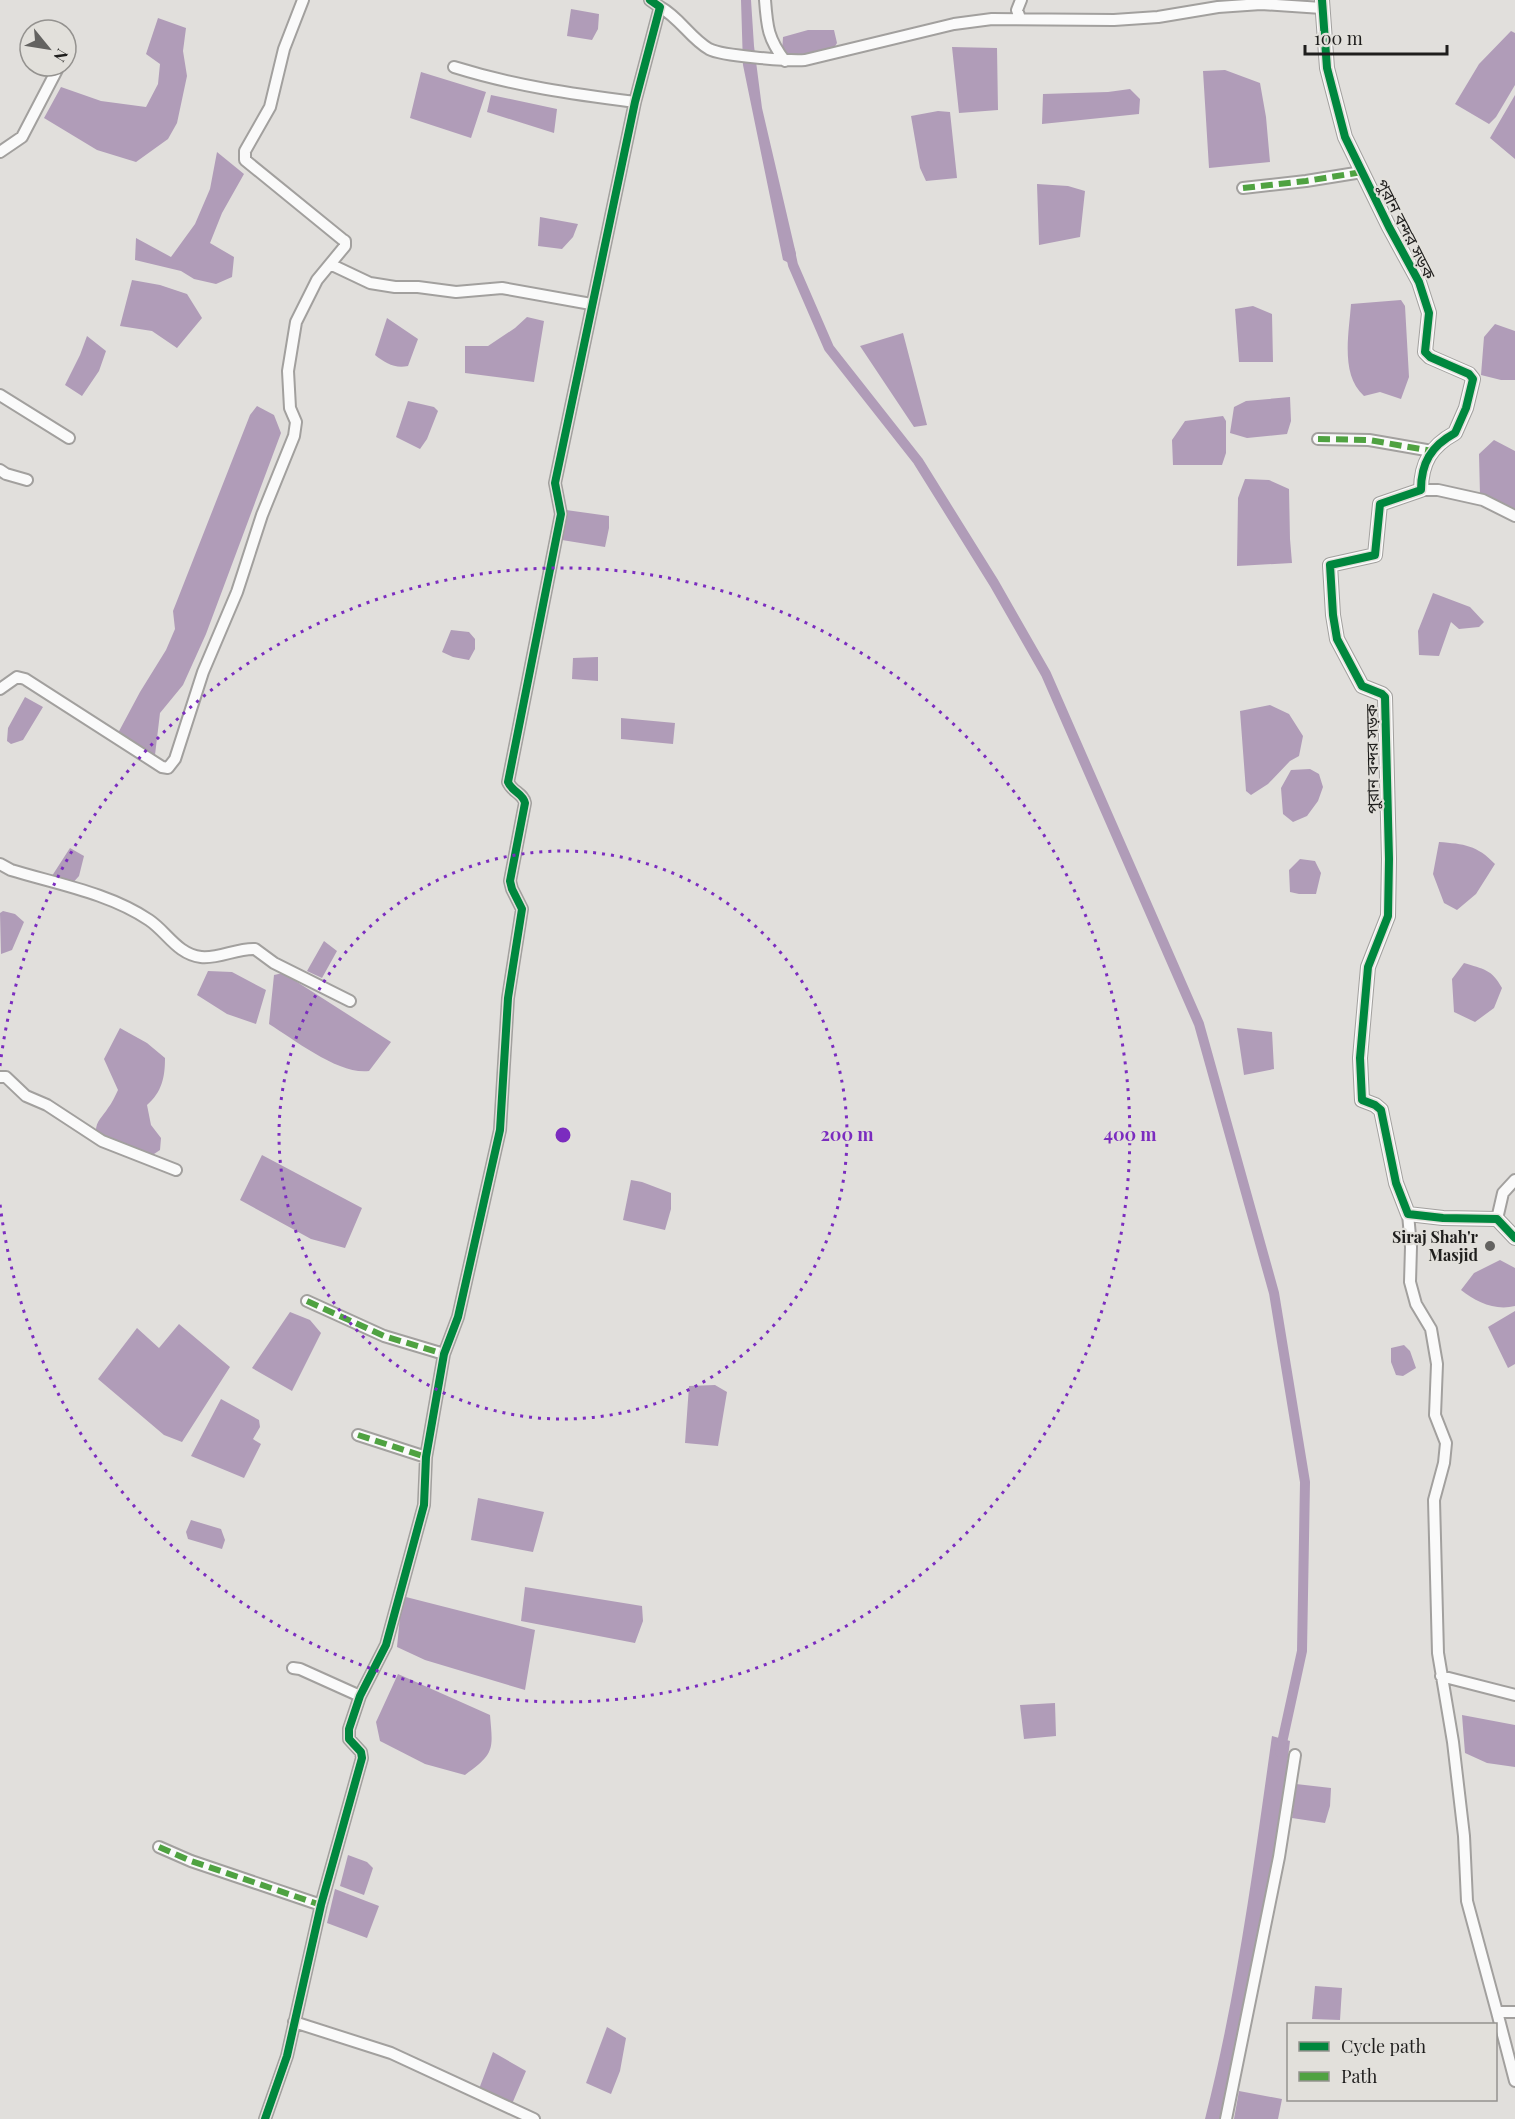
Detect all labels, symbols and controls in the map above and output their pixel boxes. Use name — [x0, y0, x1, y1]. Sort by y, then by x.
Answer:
north arrow — [18, 18, 78, 78]
scale bar — [1305, 18, 1448, 56]
text: 100 m — [1314, 26, 1363, 50]
text: N — [49, 45, 73, 66]
street label: পুরান বন্দর সড়ক — [1372, 175, 1441, 283]
street label: পুরান বন্দর সড়ক — [1360, 703, 1383, 814]
text: 200 m — [820, 1122, 874, 1146]
text: 400 m — [1103, 1122, 1157, 1146]
centre of rings — [553, 1125, 573, 1145]
place label: Siraj Shah'r Masjid — [1392, 1226, 1479, 1265]
marker: Siraj Shah'r Masjid — [1483, 1239, 1497, 1253]
legend — [1287, 2023, 1497, 2101]
text: Cycle path — [1341, 2034, 1426, 2058]
text: Path — [1341, 2064, 1378, 2088]

